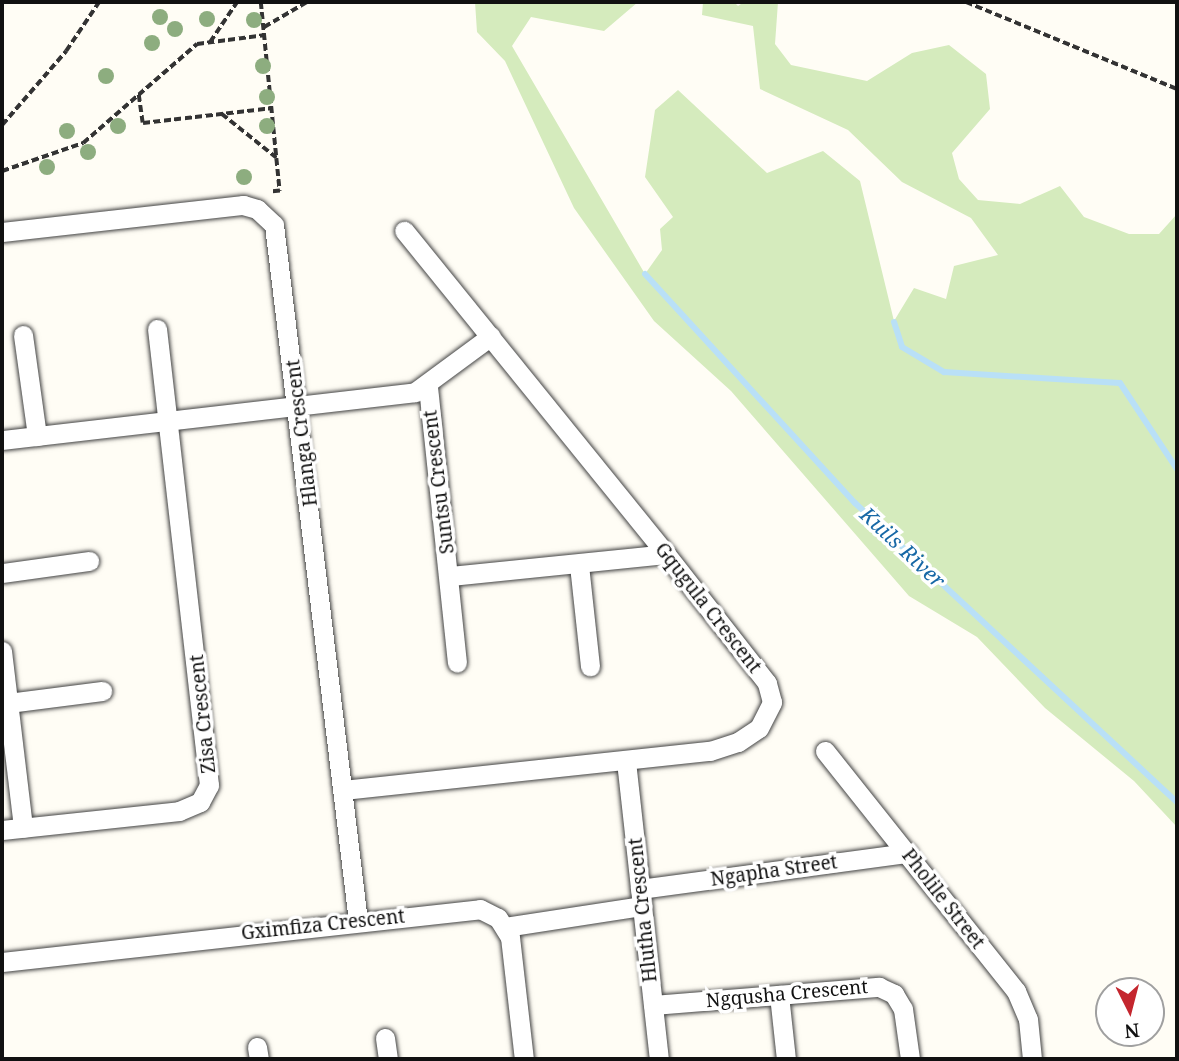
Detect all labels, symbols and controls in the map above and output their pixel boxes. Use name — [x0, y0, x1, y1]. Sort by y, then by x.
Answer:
street label: Hlanga Crescent — [282, 358, 322, 508]
street label: Suntsu Crescent — [419, 409, 459, 555]
water label: Kuils River — [855, 501, 951, 593]
street label: Gqugula Crescent — [650, 538, 766, 678]
street label: Zisa Crescent — [185, 653, 221, 775]
street label: Hlutha Crescent — [624, 837, 662, 983]
street label: Pholile Street — [897, 845, 989, 953]
street label: Ngapha Street — [709, 851, 839, 891]
street label: Gximfiza Crescent — [240, 905, 406, 945]
street label: Ngqusha Crescent — [705, 976, 869, 1012]
north arrow — [1095, 977, 1165, 1047]
text: N — [1123, 1017, 1141, 1045]

